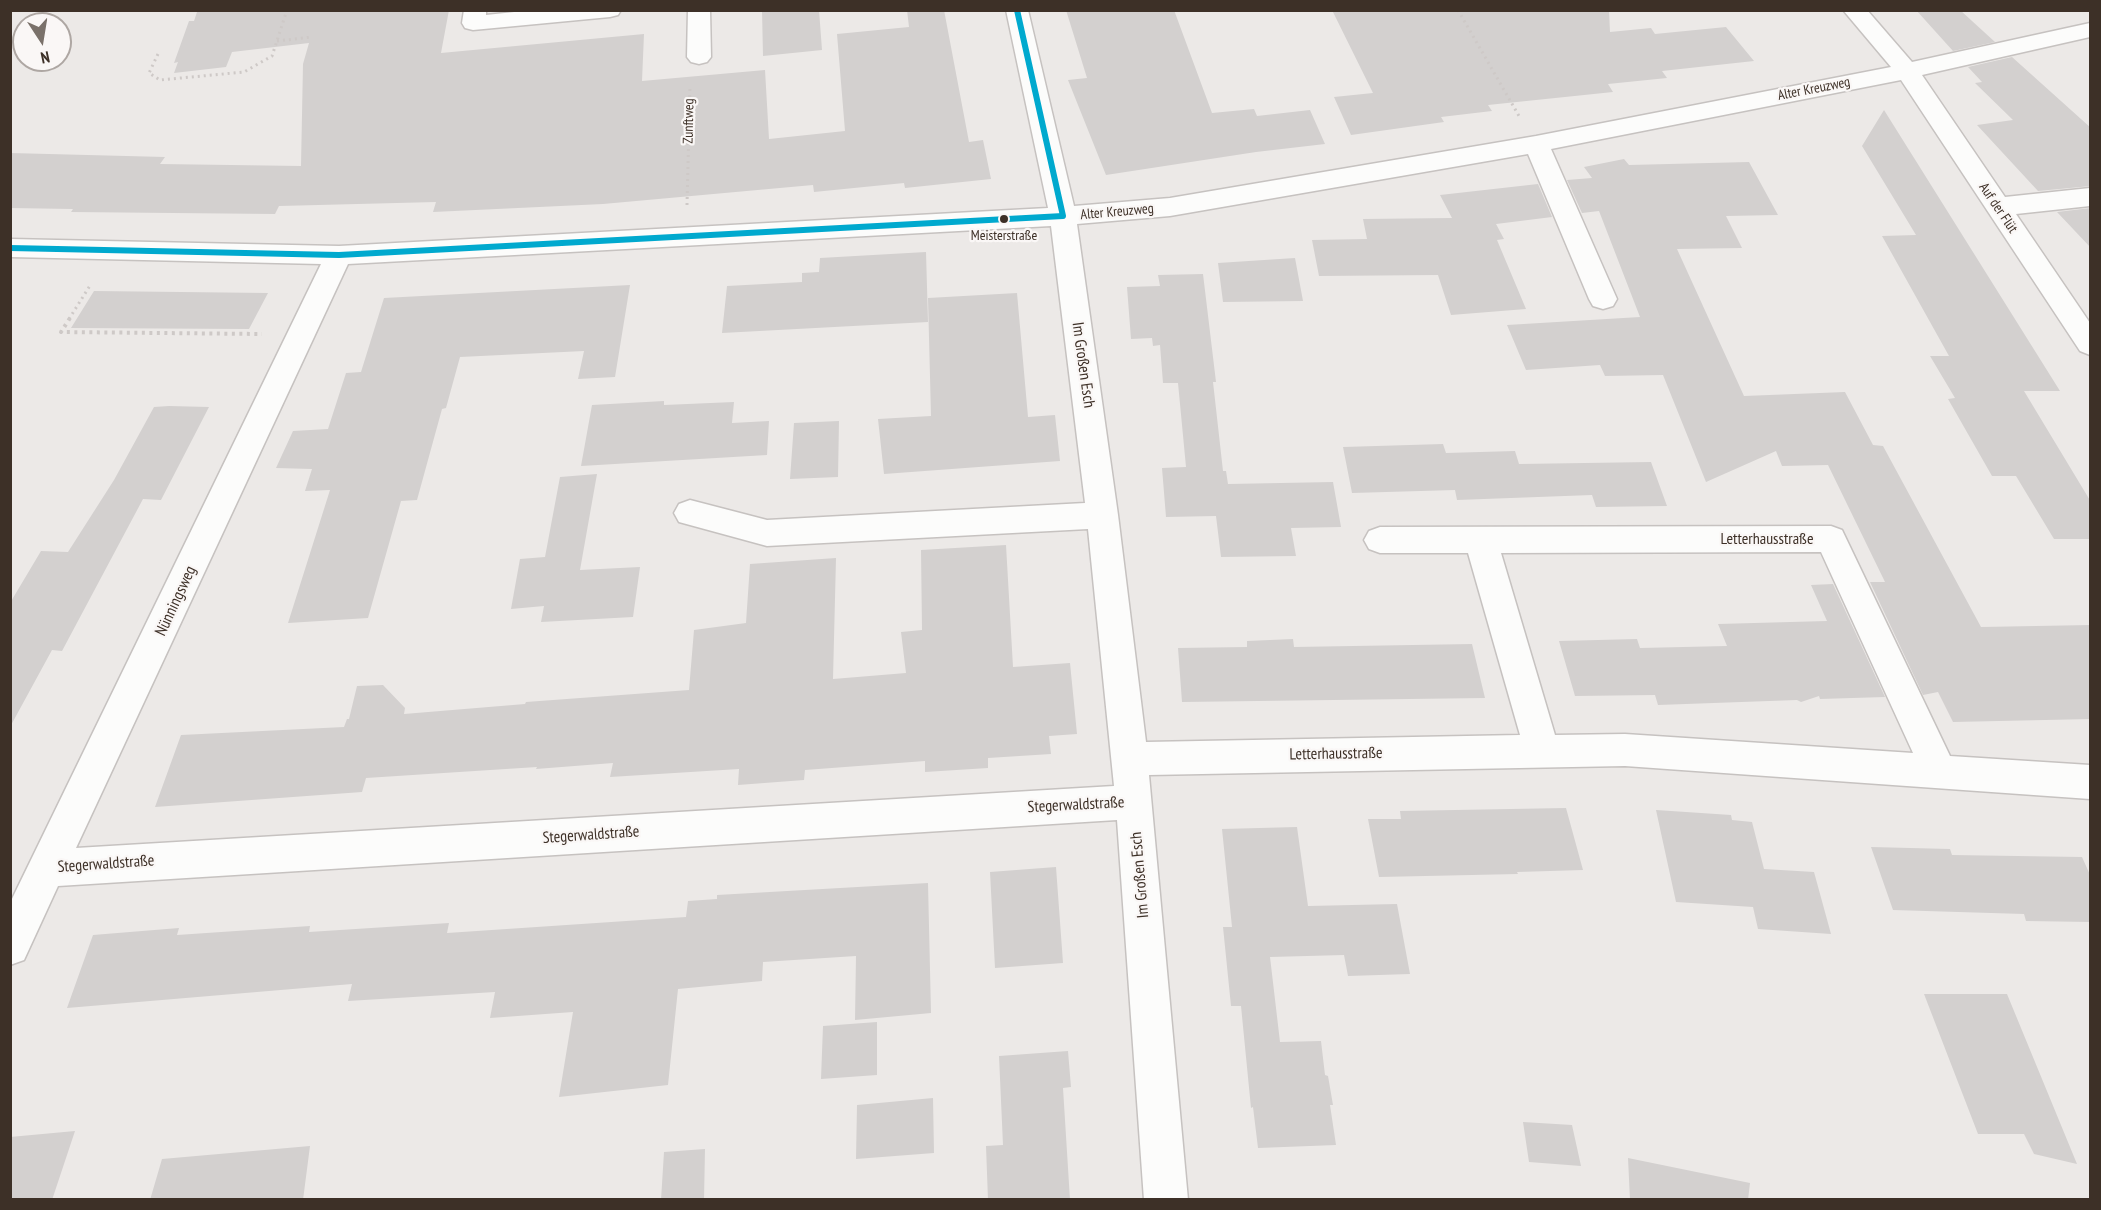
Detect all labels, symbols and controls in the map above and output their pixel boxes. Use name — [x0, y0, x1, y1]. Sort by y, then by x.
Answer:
north arrow — [12, 12, 72, 72]
text: N — [39, 47, 52, 68]
street label: Alter Kreuzweg — [1776, 74, 1852, 104]
street label: Zunftweg — [680, 98, 698, 144]
street label: Auf der Flüt — [1975, 180, 2021, 236]
street label: Alter Kreuzweg — [1080, 200, 1154, 224]
marker: Meisterstraße — [998, 213, 1010, 225]
place label: Meisterstraße — [971, 228, 1037, 244]
street label: Im Großen Esch — [1067, 321, 1099, 409]
street label: Letterhausstraße — [1720, 529, 1814, 549]
street label: Nünningsweg — [151, 563, 201, 639]
street label: Letterhausstraße — [1289, 744, 1383, 764]
street label: Stegerwaldstraße — [1027, 793, 1125, 817]
street label: Stegerwaldstraße — [542, 822, 640, 848]
street label: Im Großen Esch — [1127, 831, 1153, 919]
street label: Stegerwaldstraße — [57, 851, 155, 877]

